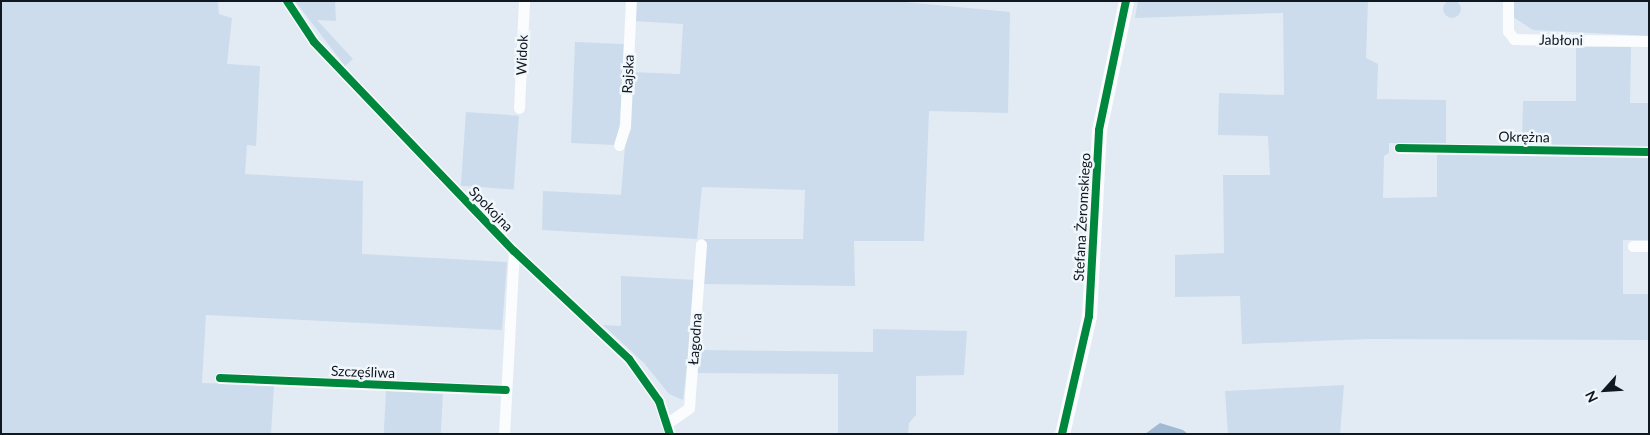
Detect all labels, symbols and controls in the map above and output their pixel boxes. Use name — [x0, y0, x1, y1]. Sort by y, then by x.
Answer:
street label: Jabłoni — [1539, 31, 1583, 49]
street label: Widok — [513, 34, 531, 76]
street label: Rajska — [619, 54, 637, 94]
street label: Okrężna — [1498, 128, 1550, 146]
street label: Stefana Żeromskiego — [1070, 152, 1094, 282]
street label: Spokojna — [466, 183, 516, 235]
street label: Łagodna — [685, 312, 705, 366]
street label: Szczęśliwa — [331, 362, 395, 382]
north arrow — [1580, 365, 1630, 415]
text: N — [1581, 388, 1601, 405]

